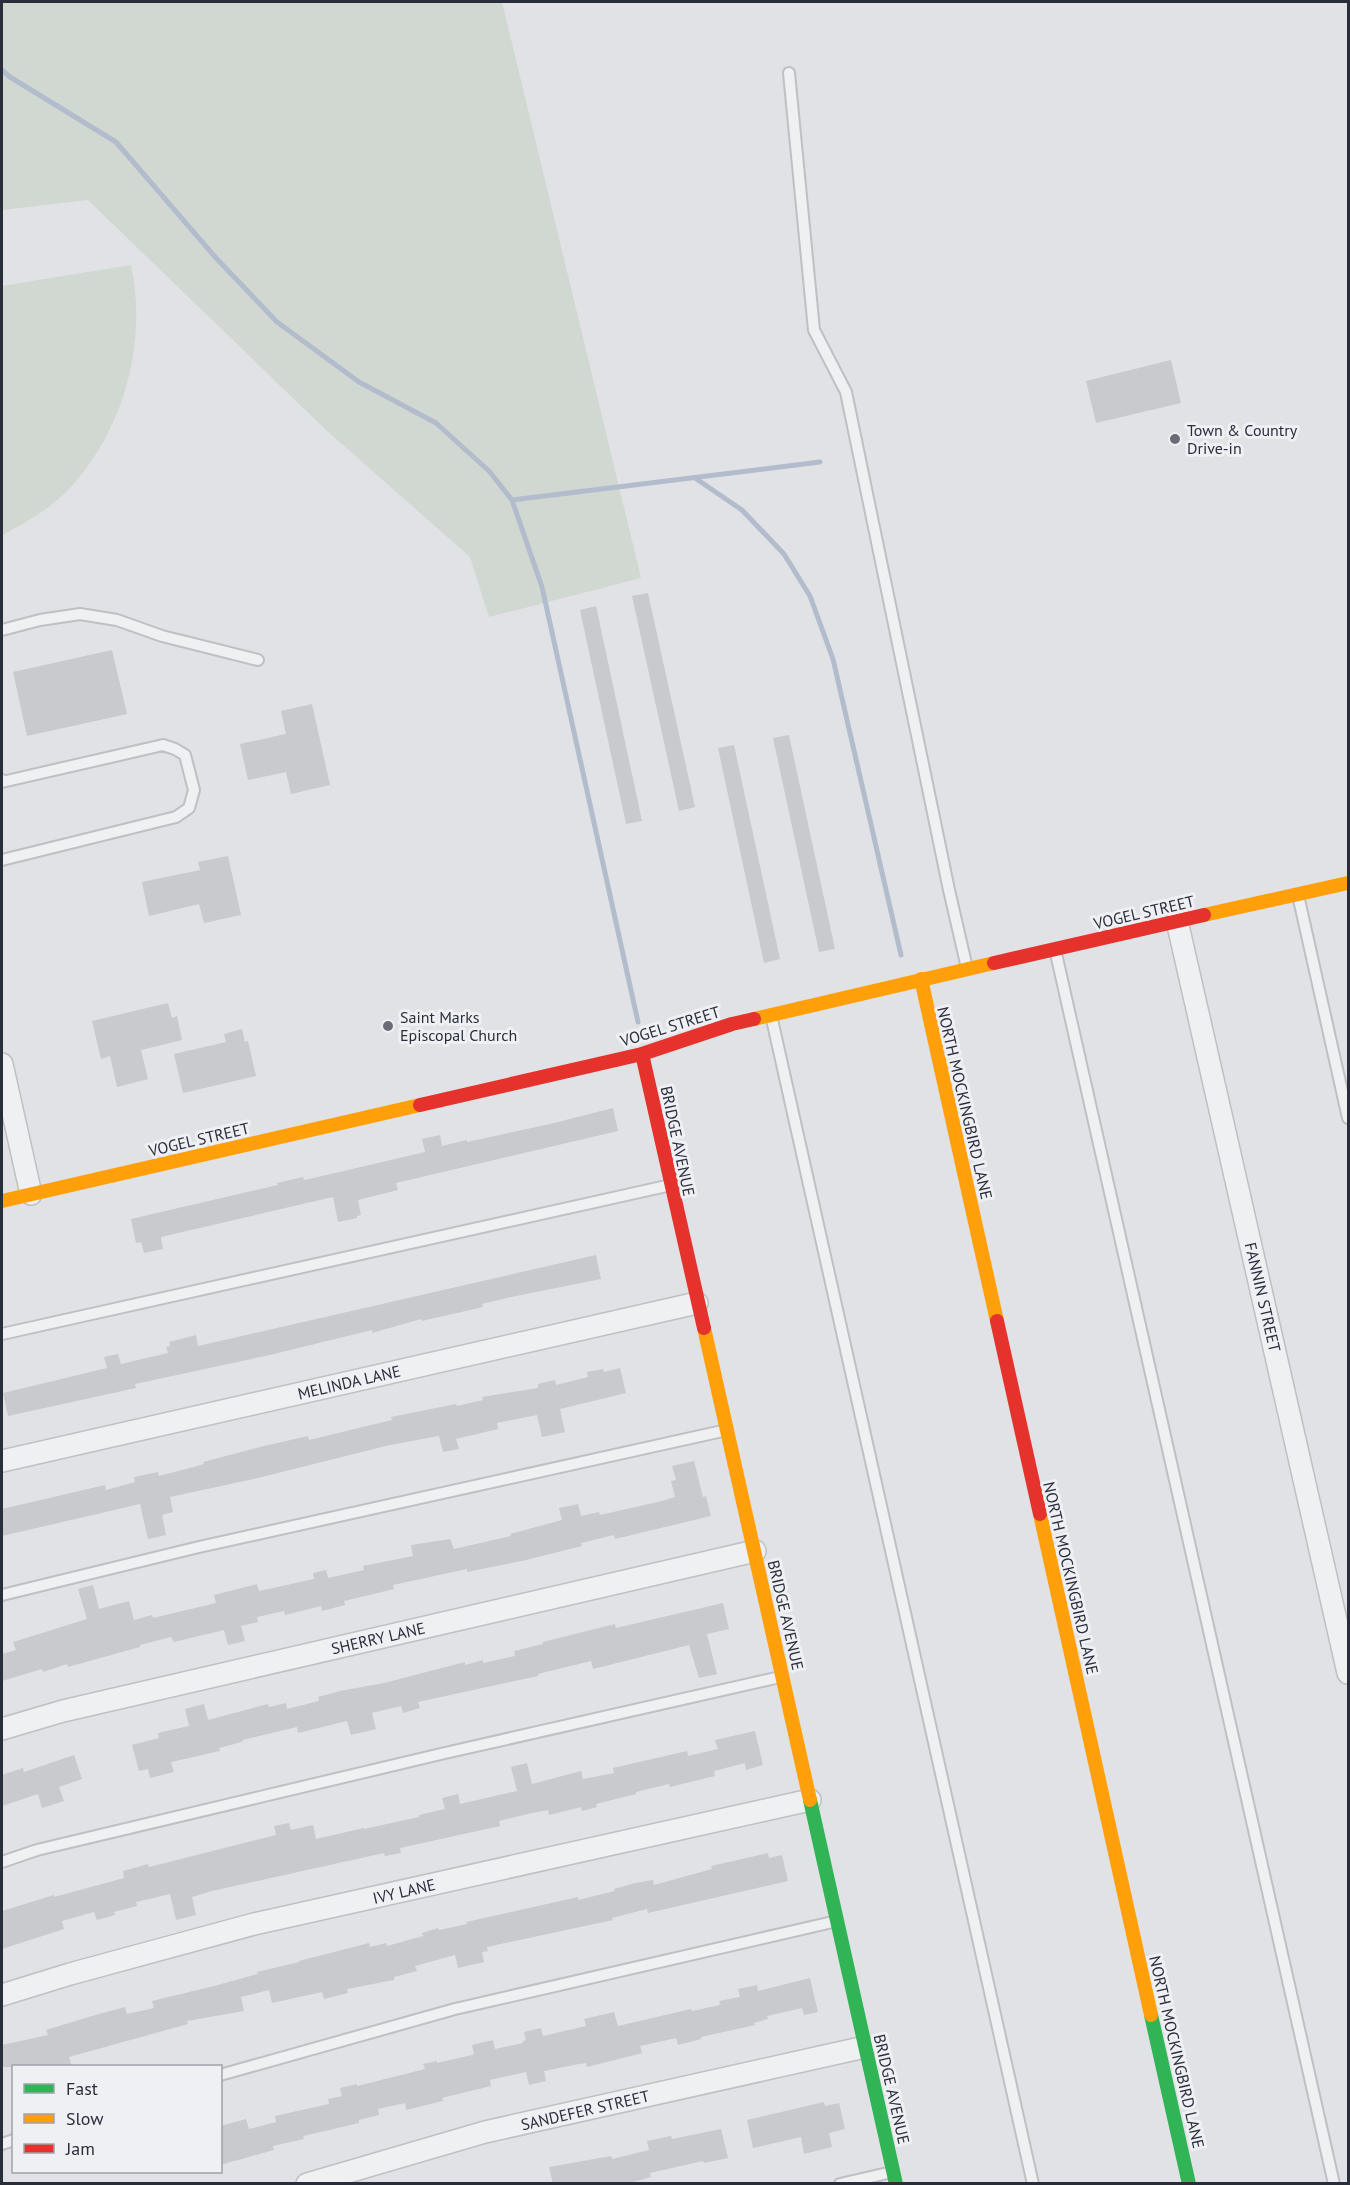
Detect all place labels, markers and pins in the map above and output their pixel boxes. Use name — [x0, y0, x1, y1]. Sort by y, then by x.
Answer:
place label: Town & Country Drive-in — [1187, 420, 1298, 458]
marker: Town & Country Drive-in — [1168, 432, 1182, 446]
place label: Saint Marks Episcopal Church — [400, 1007, 517, 1045]
marker: Saint Marks Episcopal Church — [381, 1019, 395, 1033]

